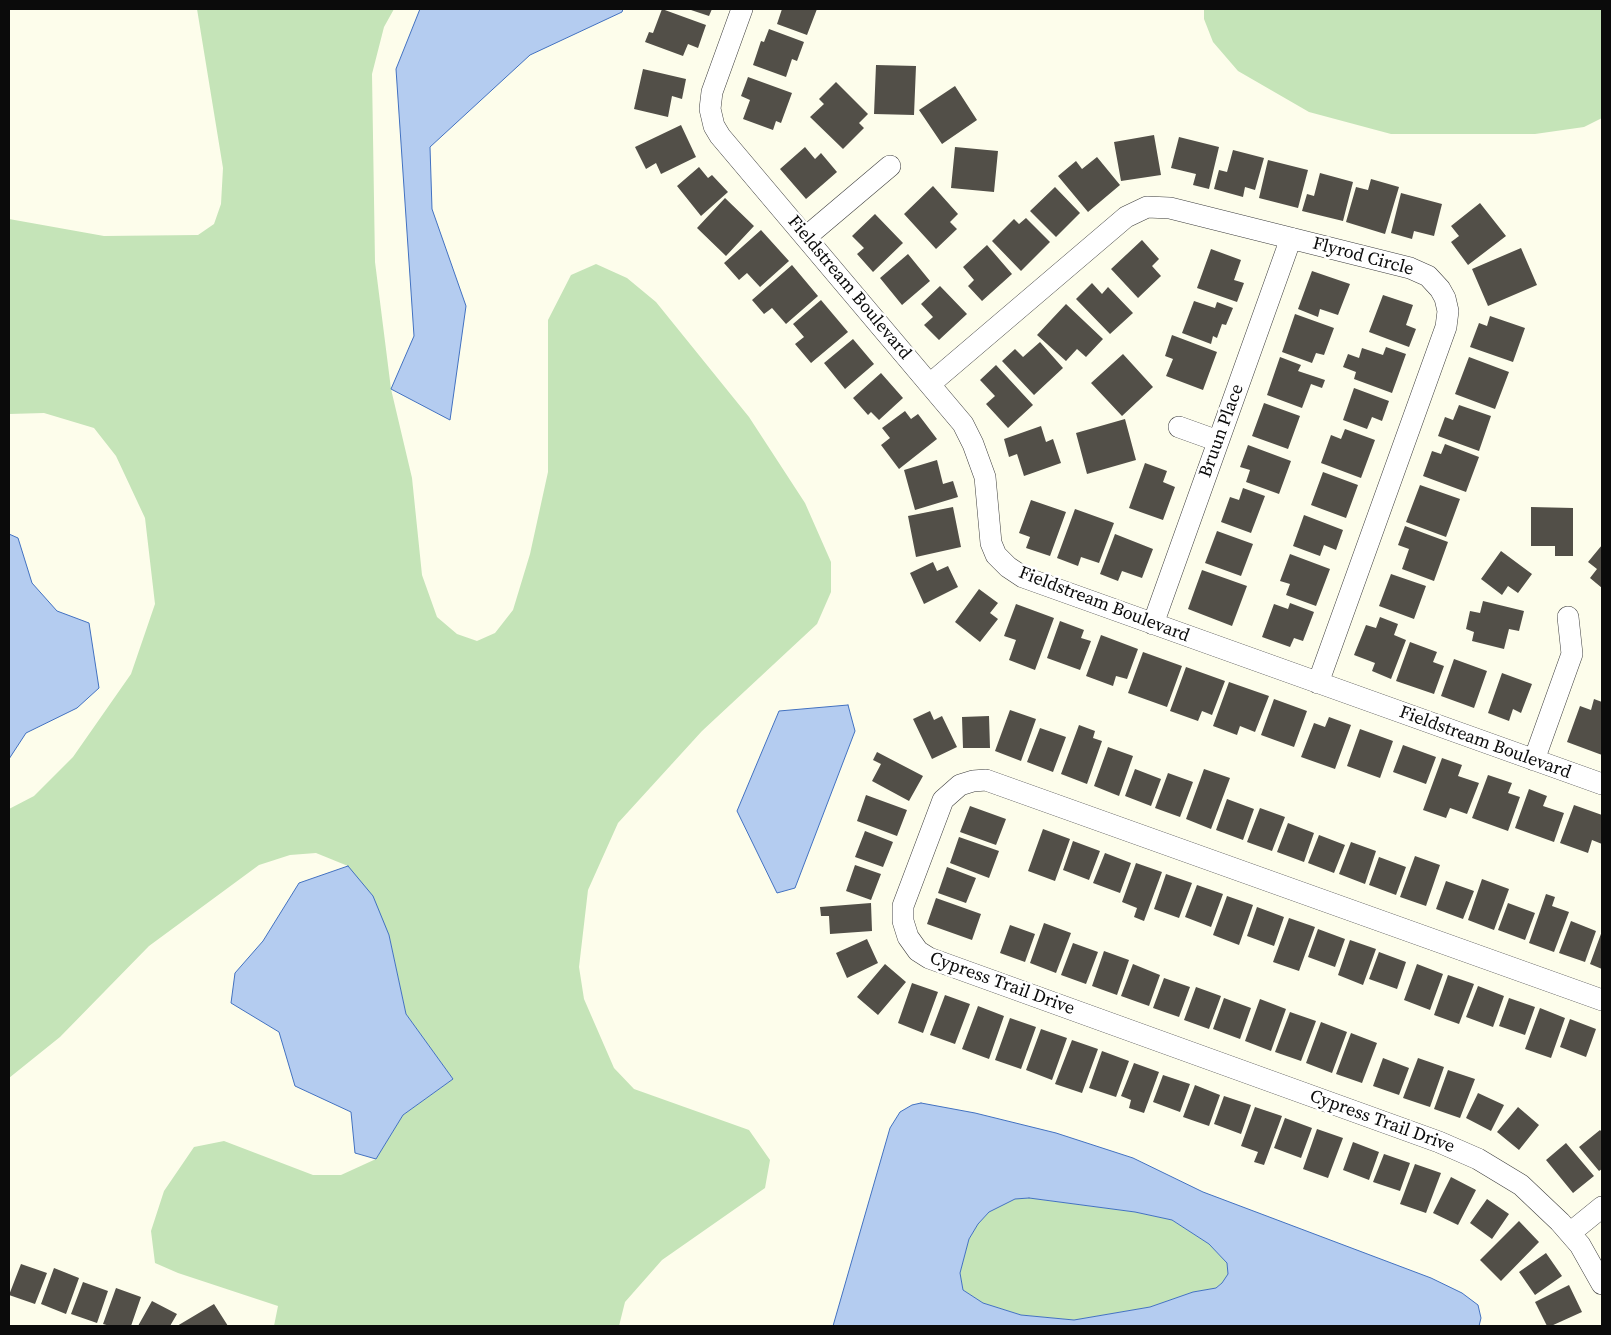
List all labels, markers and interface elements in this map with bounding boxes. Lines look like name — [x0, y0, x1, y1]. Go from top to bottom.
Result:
street label: Fieldstream Boulevard — [783, 212, 915, 364]
street label: Flyrod Circle — [1310, 233, 1416, 281]
street label: Bruun Place — [1195, 381, 1249, 481]
street label: Fieldstream Boulevard — [1016, 562, 1192, 648]
street label: Fieldstream Boulevard — [1396, 702, 1574, 784]
street label: Cypress Trail Drive — [927, 948, 1077, 1020]
street label: Cypress Trail Drive — [1307, 1086, 1457, 1158]

